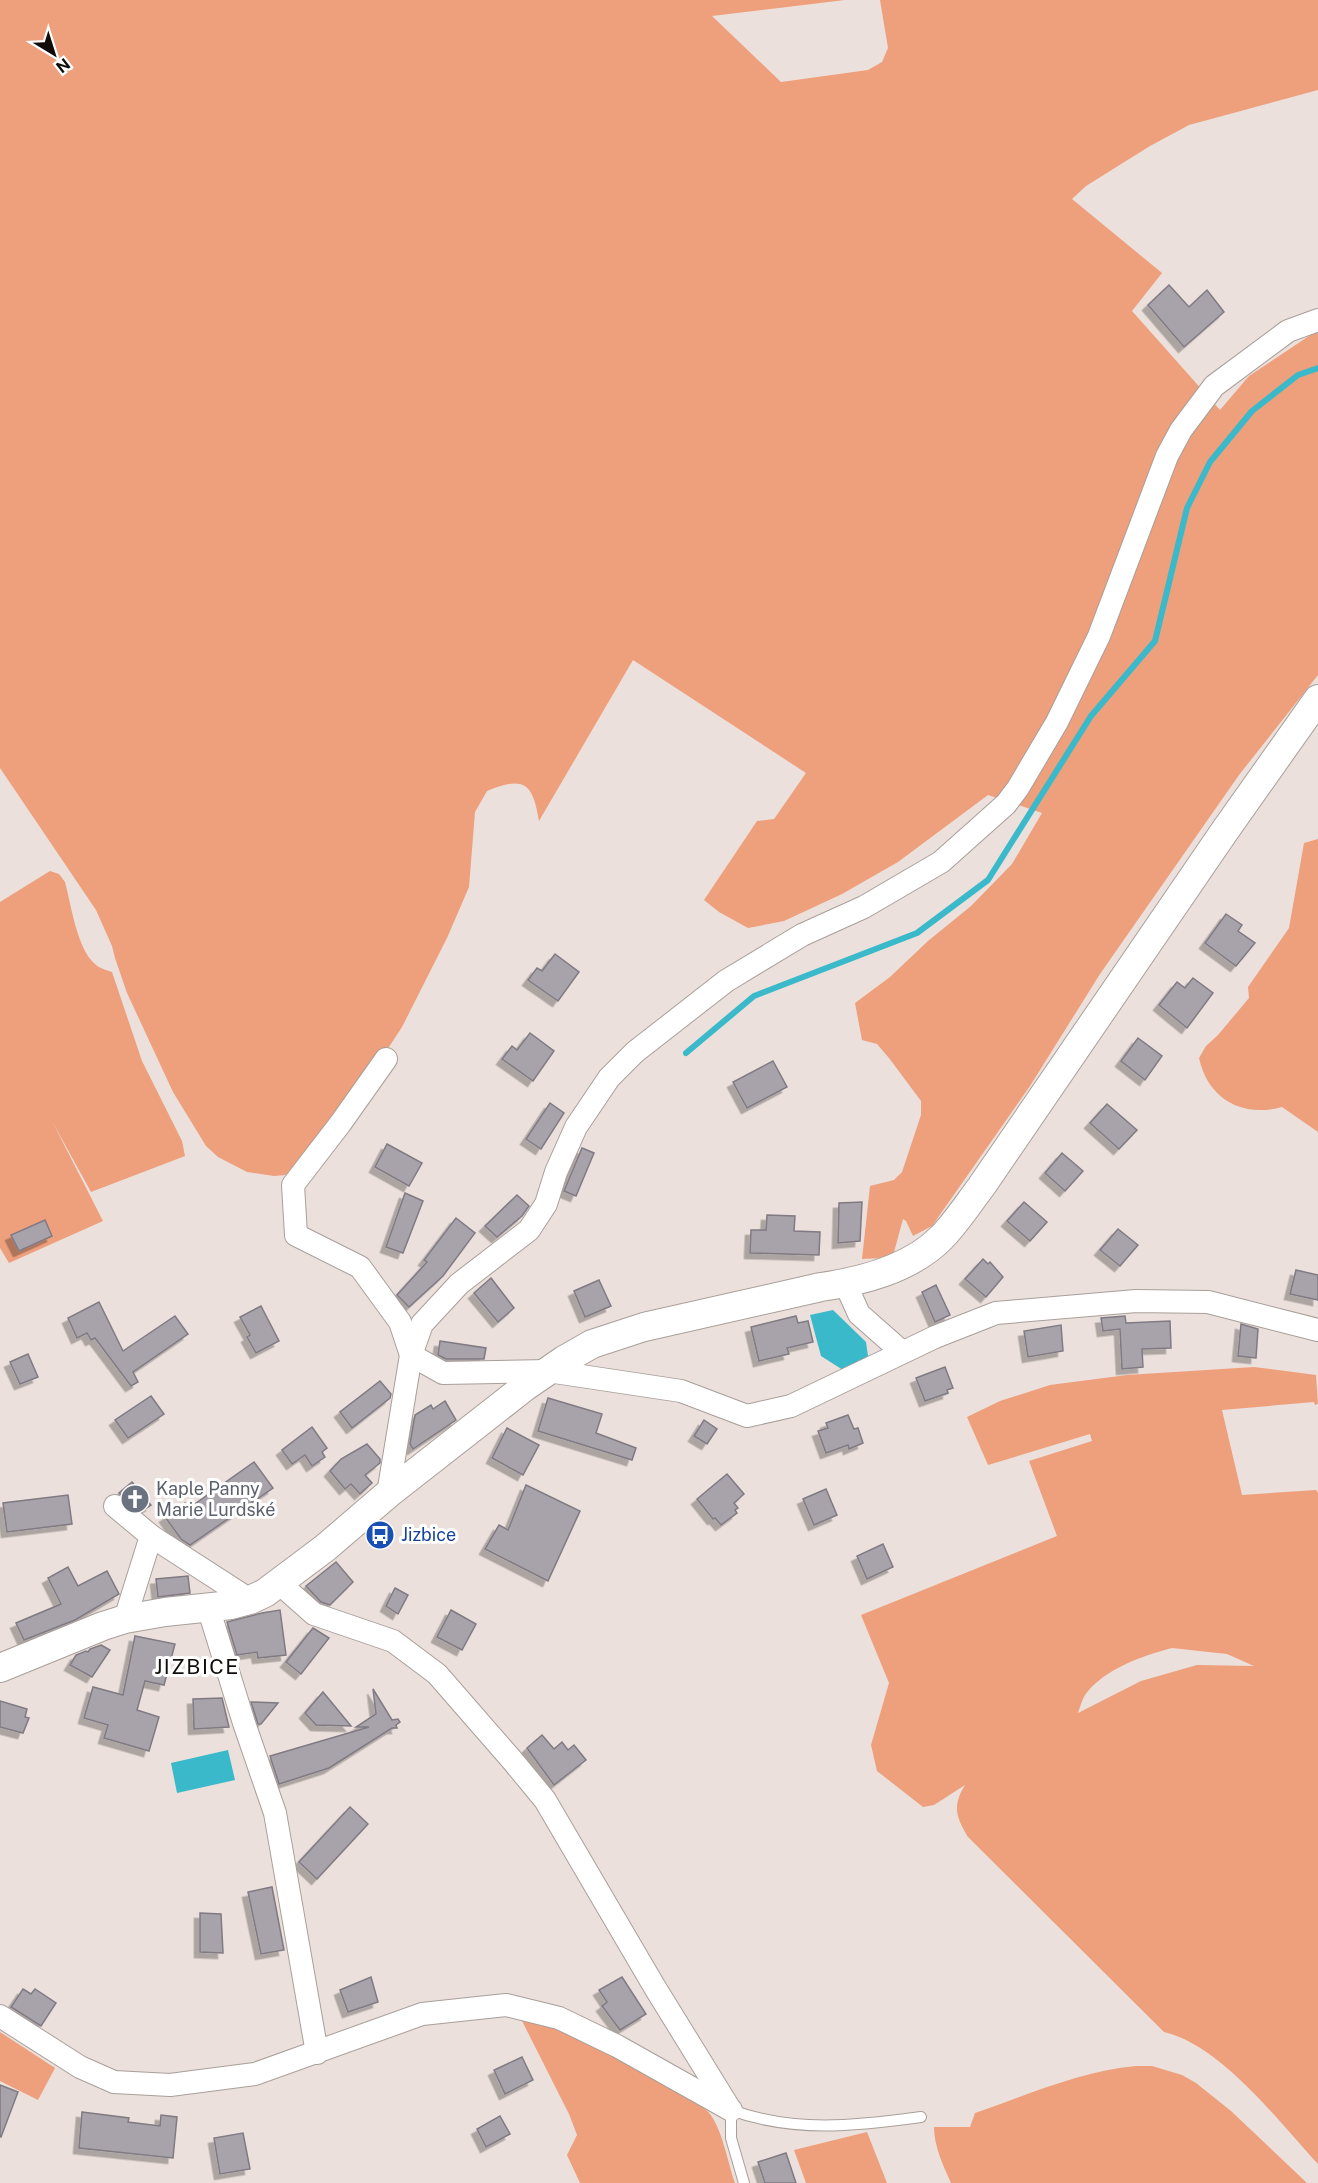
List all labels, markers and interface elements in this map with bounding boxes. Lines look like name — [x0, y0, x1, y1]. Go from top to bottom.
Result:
north arrow — [24, 24, 84, 84]
text: N — [52, 54, 74, 77]
place label: Kaple Panny Marie Lurdské — [156, 1478, 275, 1520]
church icon: Kaple Panny Marie Lurdské — [119, 1483, 151, 1515]
bus stop icon: Jizbice — [364, 1519, 396, 1551]
place label: Jizbice — [401, 1524, 456, 1545]
district label: JIZBICE — [154, 1654, 240, 1679]

